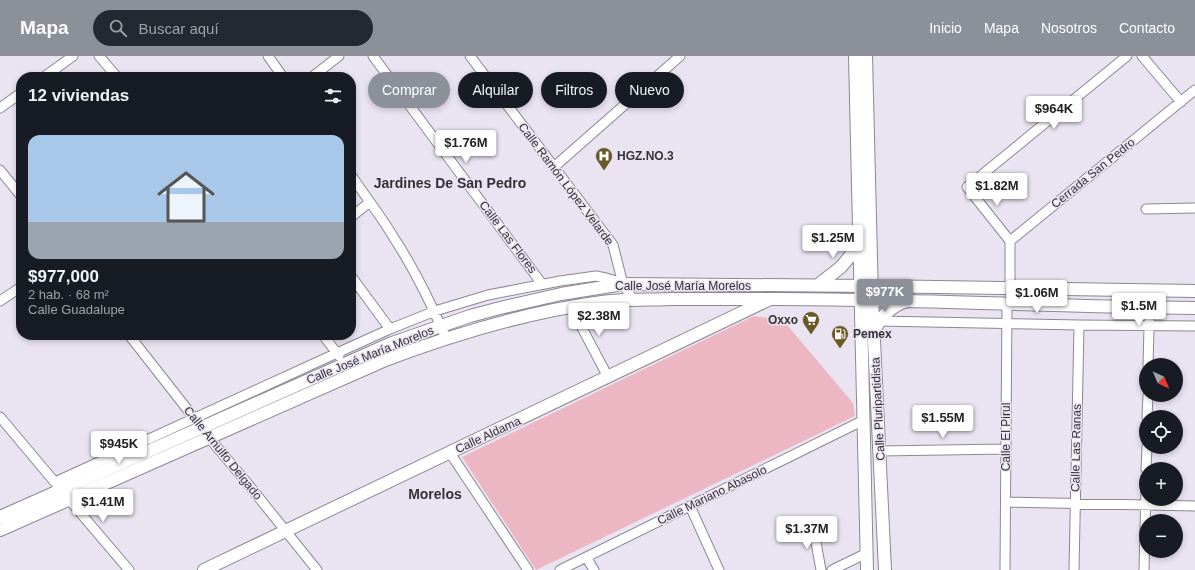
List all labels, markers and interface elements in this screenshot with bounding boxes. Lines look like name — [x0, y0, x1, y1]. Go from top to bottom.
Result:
search box — [93, 10, 373, 46]
text: Mapa — [20, 17, 69, 38]
icon: search — [107, 17, 129, 39]
text: Buscar aquí — [139, 20, 219, 37]
text: Inicio — [929, 20, 962, 36]
text: Mapa — [984, 20, 1019, 36]
text: Nosotros — [1041, 20, 1097, 36]
text: Contacto — [1119, 20, 1175, 36]
chip: Comprar — [368, 72, 450, 108]
chip: Alquilar — [458, 72, 533, 108]
chip: Filtros — [541, 72, 607, 108]
chip: Nuevo — [615, 72, 684, 108]
icon: filters — [322, 85, 344, 107]
text: 12 viviendas — [28, 86, 129, 105]
pin: $964K — [1026, 96, 1082, 130]
text: $964K — [1035, 101, 1073, 116]
street label: Calle Ramón López Velarde — [515, 120, 617, 248]
pin: $1.76M — [433, 130, 499, 164]
text: $1.76M — [444, 135, 488, 150]
street label: Cerrada San Pedro — [1048, 135, 1138, 211]
hospital icon: HGZ.NO.3 — [594, 146, 614, 171]
place label: HGZ.NO.3 — [617, 149, 674, 163]
icon: home — [150, 161, 222, 233]
pin: $1.82M — [964, 173, 1030, 207]
district label: Jardines De San Pedro — [374, 175, 526, 191]
text: $1.82M — [975, 178, 1019, 193]
street label: Calle Las Flores — [476, 198, 540, 276]
pin: $1.25M — [800, 225, 866, 259]
text: $1.25M — [811, 230, 855, 245]
text: $977,000 — [28, 267, 99, 286]
street label: Calle José María Morelos — [615, 279, 751, 293]
pin: $977K — [857, 279, 913, 313]
pin: $1.06M — [1004, 280, 1070, 314]
text: $977K — [866, 284, 904, 299]
text: $1.06M — [1015, 285, 1059, 300]
text: 2 hab. · 68 m² — [28, 287, 109, 302]
pin: $1.5M — [1111, 293, 1167, 327]
text: $1.5M — [1121, 298, 1157, 313]
text: Calle Guadalupe — [28, 302, 125, 317]
pin: $2.38M — [566, 303, 632, 337]
text: $2.38M — [577, 308, 621, 323]
supermarket icon: Oxxo — [801, 310, 821, 335]
place label: Oxxo — [768, 313, 798, 327]
street label: Calle José María Morelos — [304, 323, 436, 387]
fuel station icon: Pemex — [830, 324, 850, 349]
place label: Pemex — [853, 327, 892, 341]
street label: Calle Pluripartidista — [868, 357, 888, 461]
north arrow — [1139, 358, 1183, 402]
map controls — [1139, 358, 1183, 558]
street label: Calle Arnulfo Delgado — [181, 403, 265, 503]
street label: Calle El Pirul — [999, 403, 1013, 471]
street label: Calle Las Ranas — [1068, 404, 1084, 492]
pin: $1.55M — [910, 405, 976, 439]
text: $1.55M — [921, 410, 965, 425]
button: locate — [1139, 410, 1183, 454]
street label: Calle Aldama — [453, 414, 523, 456]
pin: $945K — [91, 431, 147, 465]
text: $945K — [100, 436, 138, 451]
street label: Calle Mariano Abasolo — [655, 462, 769, 528]
button: + — [1139, 462, 1183, 506]
district label: Morelos — [408, 486, 462, 502]
pin: $1.41M — [70, 489, 136, 523]
text: $1.41M — [81, 494, 125, 509]
button: − — [1139, 514, 1183, 558]
pin: $1.37M — [774, 516, 840, 550]
text: $1.37M — [785, 521, 829, 536]

